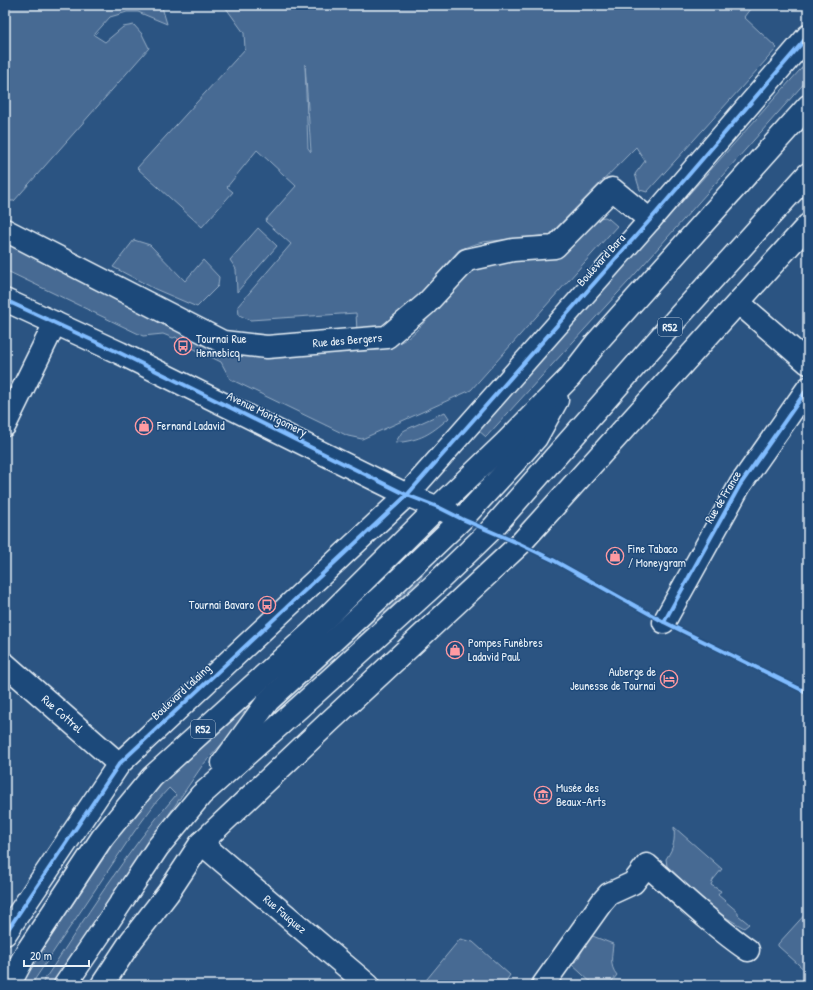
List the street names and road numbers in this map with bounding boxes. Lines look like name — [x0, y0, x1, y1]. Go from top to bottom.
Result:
street label: Boulevard Bara — [572, 229, 629, 290]
road number: R52 — [658, 318, 682, 336]
street label: Rue des Bergers — [312, 328, 383, 351]
street label: Avenue Montgomery — [224, 387, 310, 440]
street label: Rue de France — [700, 467, 745, 526]
street label: Boulevard Lalaing — [147, 660, 214, 724]
street label: Rue Cottrel — [38, 691, 88, 737]
road number: R52 — [191, 720, 215, 738]
street label: Rue Fauquez — [260, 891, 310, 937]

